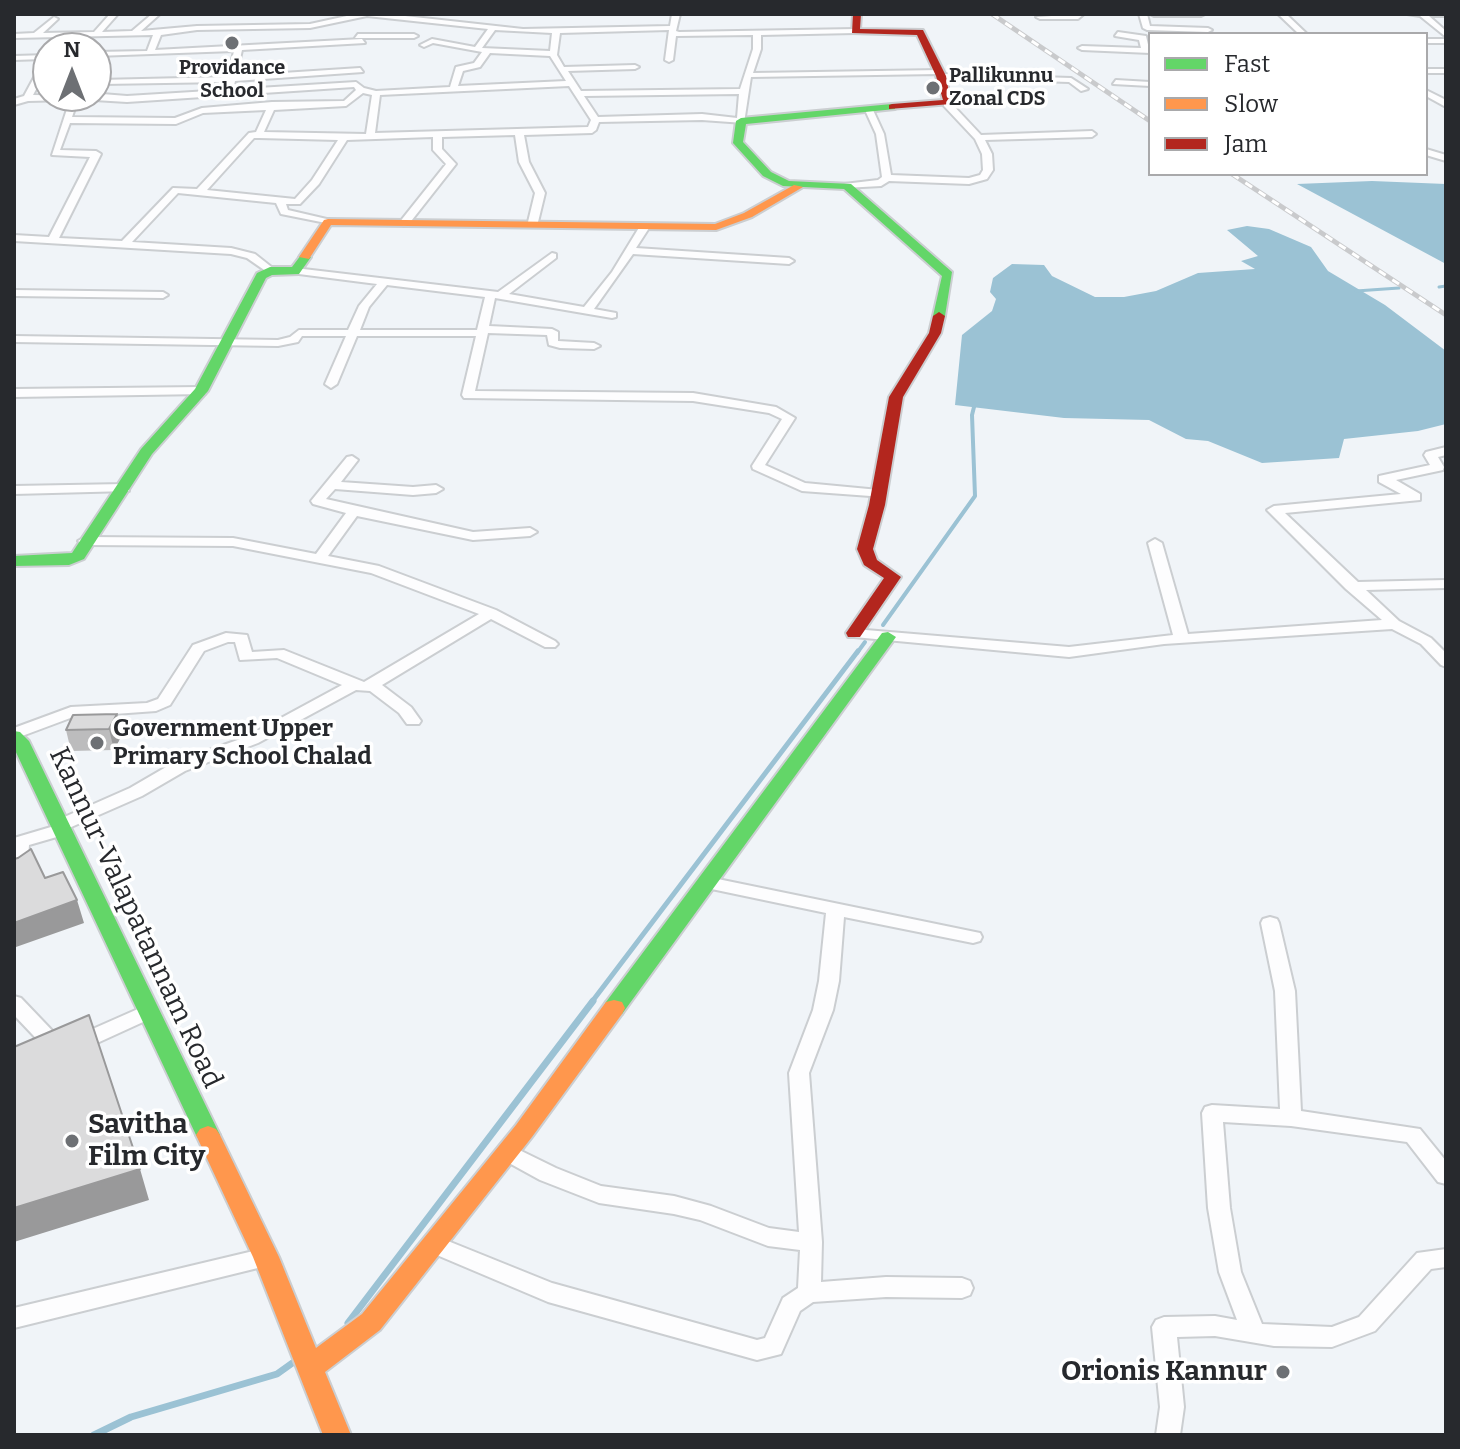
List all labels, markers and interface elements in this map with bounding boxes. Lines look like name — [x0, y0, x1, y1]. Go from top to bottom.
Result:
north arrow — [32, 32, 112, 112]
legend — [1148, 32, 1428, 176]
marker: Providance School — [223, 34, 241, 52]
text: N — [64, 36, 80, 63]
text: Fast — [1224, 50, 1270, 78]
place label: Providance School — [179, 56, 285, 103]
place label: Pallikunnu Zonal CDS — [949, 64, 1053, 111]
marker: Pallikunnu Zonal CDS — [924, 79, 942, 97]
text: Slow — [1224, 90, 1278, 118]
text: Jam — [1224, 130, 1267, 158]
place label: Government Upper Primary School Chalad — [113, 715, 372, 771]
marker: Government Upper Primary School Chalad — [88, 734, 106, 752]
street label: Kannur-Valapatannam Road — [41, 742, 229, 1094]
place label: Savitha Film City — [88, 1108, 205, 1174]
marker: Savitha Film City — [63, 1132, 81, 1150]
place label: Orionis Kannur — [1061, 1355, 1267, 1389]
marker: Orionis Kannur — [1274, 1363, 1292, 1381]

